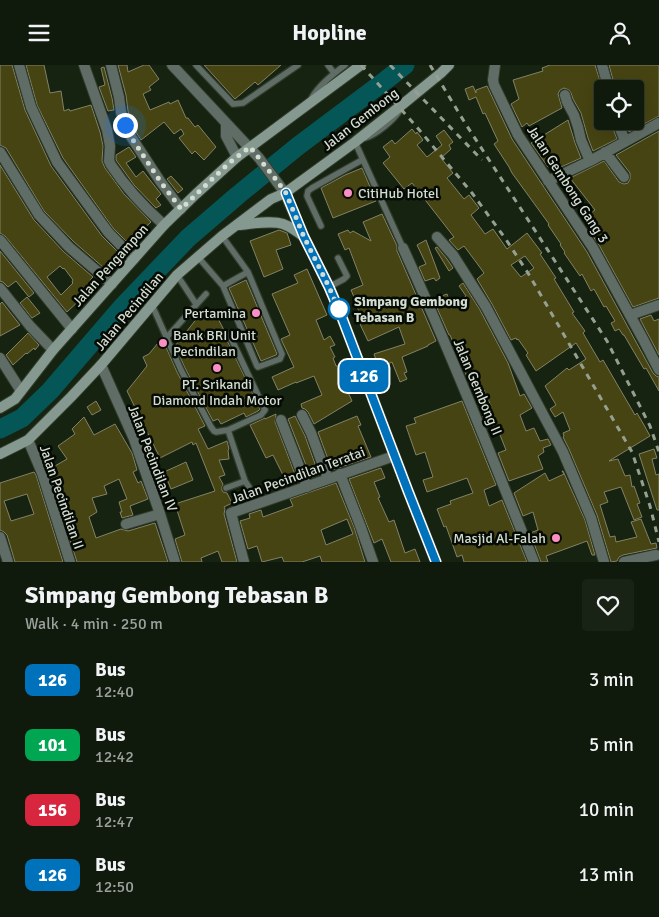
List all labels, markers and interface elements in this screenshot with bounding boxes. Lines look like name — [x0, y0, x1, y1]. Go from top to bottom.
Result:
icon: menu — [25, 19, 53, 47]
text: Hopline — [292, 19, 367, 46]
icon: person — [606, 19, 634, 47]
map controls — [594, 80, 644, 130]
button: locate — [594, 80, 644, 130]
street label: Jalan Gembong — [319, 84, 402, 154]
your location — [113, 113, 138, 138]
street label: Jalan Gembong Gang 3 — [523, 122, 612, 246]
place label: CitiHub Hotel — [358, 185, 439, 202]
marker: CitiHub Hotel — [342, 187, 354, 199]
street label: Jalan Pengampon — [69, 221, 152, 310]
street label: Jalan Pecindilan — [91, 268, 167, 354]
place label: Simpang Gembong Tebasan B — [354, 293, 468, 326]
marker: Simpang Gembong Tebasan B — [328, 298, 350, 320]
place label: Pertamina — [184, 305, 246, 322]
marker: Pertamina — [250, 307, 262, 319]
place label: Bank BRI Unit Pecindilan — [173, 327, 256, 360]
street label: Jalan Gembong II — [450, 336, 506, 438]
marker: Bank BRI Unit Pecindilan — [157, 337, 169, 349]
line badge: 126 — [335, 360, 393, 392]
marker: PT. Srikandi Diamond Indah Motor — [211, 362, 223, 374]
text: 126 — [349, 365, 379, 387]
place label: PT. Srikandi Diamond Indah Motor — [152, 376, 282, 409]
street label: Jalan Pecindilan IV — [124, 402, 181, 514]
street label: Jalan Pecindilan II — [36, 443, 87, 551]
street label: Jalan Pecindilan Teratai — [229, 443, 367, 508]
place label: Masjid Al-Falah — [453, 530, 546, 547]
marker: Masjid Al-Falah — [550, 532, 562, 544]
button: heart — [582, 579, 634, 631]
text: Simpang Gembong Tebasan B — [25, 580, 328, 610]
text: Walk · 4 min · 250 m — [25, 614, 163, 634]
text: Bus — [95, 658, 126, 682]
text: 3 min — [589, 668, 634, 692]
text: 126 — [38, 669, 67, 691]
text: 12:40 — [95, 682, 134, 702]
text: Bus — [95, 723, 126, 747]
text: 5 min — [589, 733, 634, 757]
text: 101 — [38, 734, 67, 756]
text: 12:42 — [95, 747, 134, 767]
text: Bus — [95, 788, 126, 812]
text: 10 min — [579, 798, 634, 822]
text: 156 — [38, 799, 67, 821]
text: 12:47 — [95, 812, 134, 832]
text: Bus — [95, 853, 126, 877]
text: 13 min — [579, 863, 634, 887]
text: 126 — [38, 864, 67, 886]
text: 12:50 — [95, 877, 134, 897]

